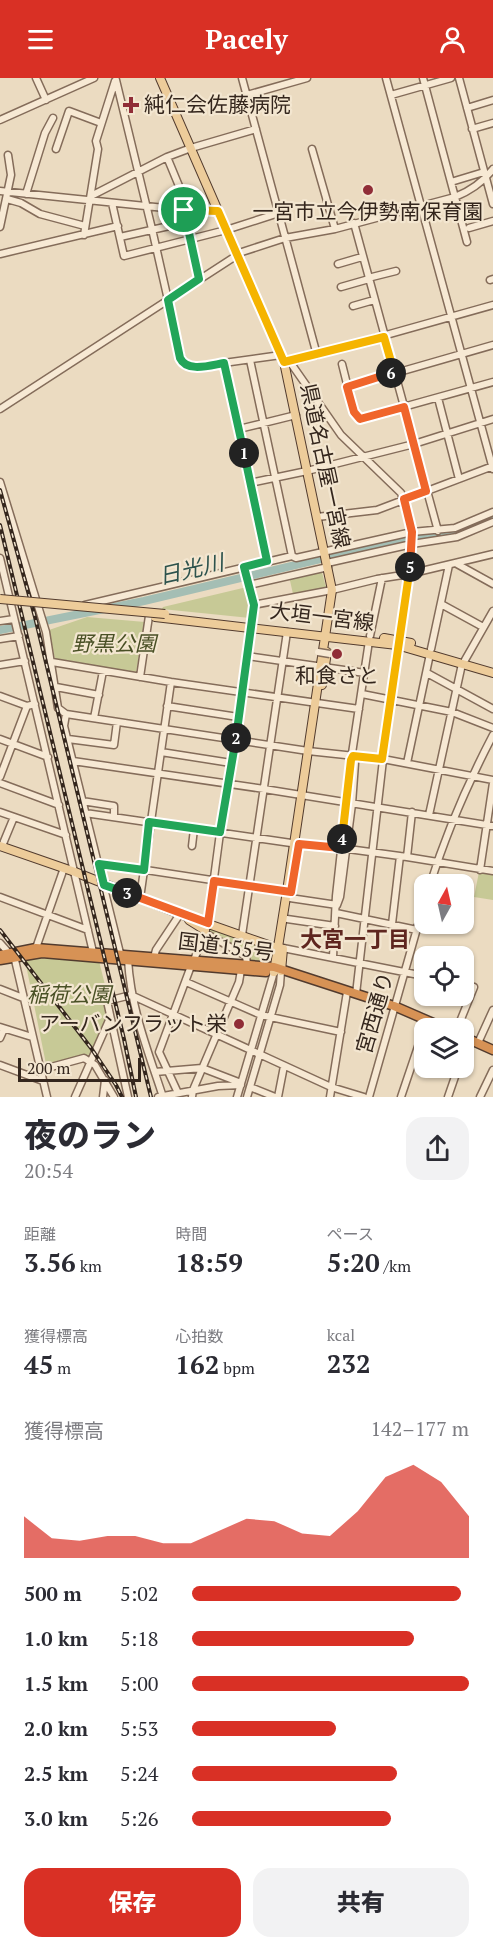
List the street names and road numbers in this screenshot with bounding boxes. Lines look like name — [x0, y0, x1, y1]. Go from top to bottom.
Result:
street label: 県道名古屋一宮線 — [295, 381, 357, 551]
street label: 大垣一宮線 — [268, 596, 376, 636]
street label: 国道155号 — [176, 926, 276, 966]
street label: 宮西通り — [349, 968, 399, 1057]

